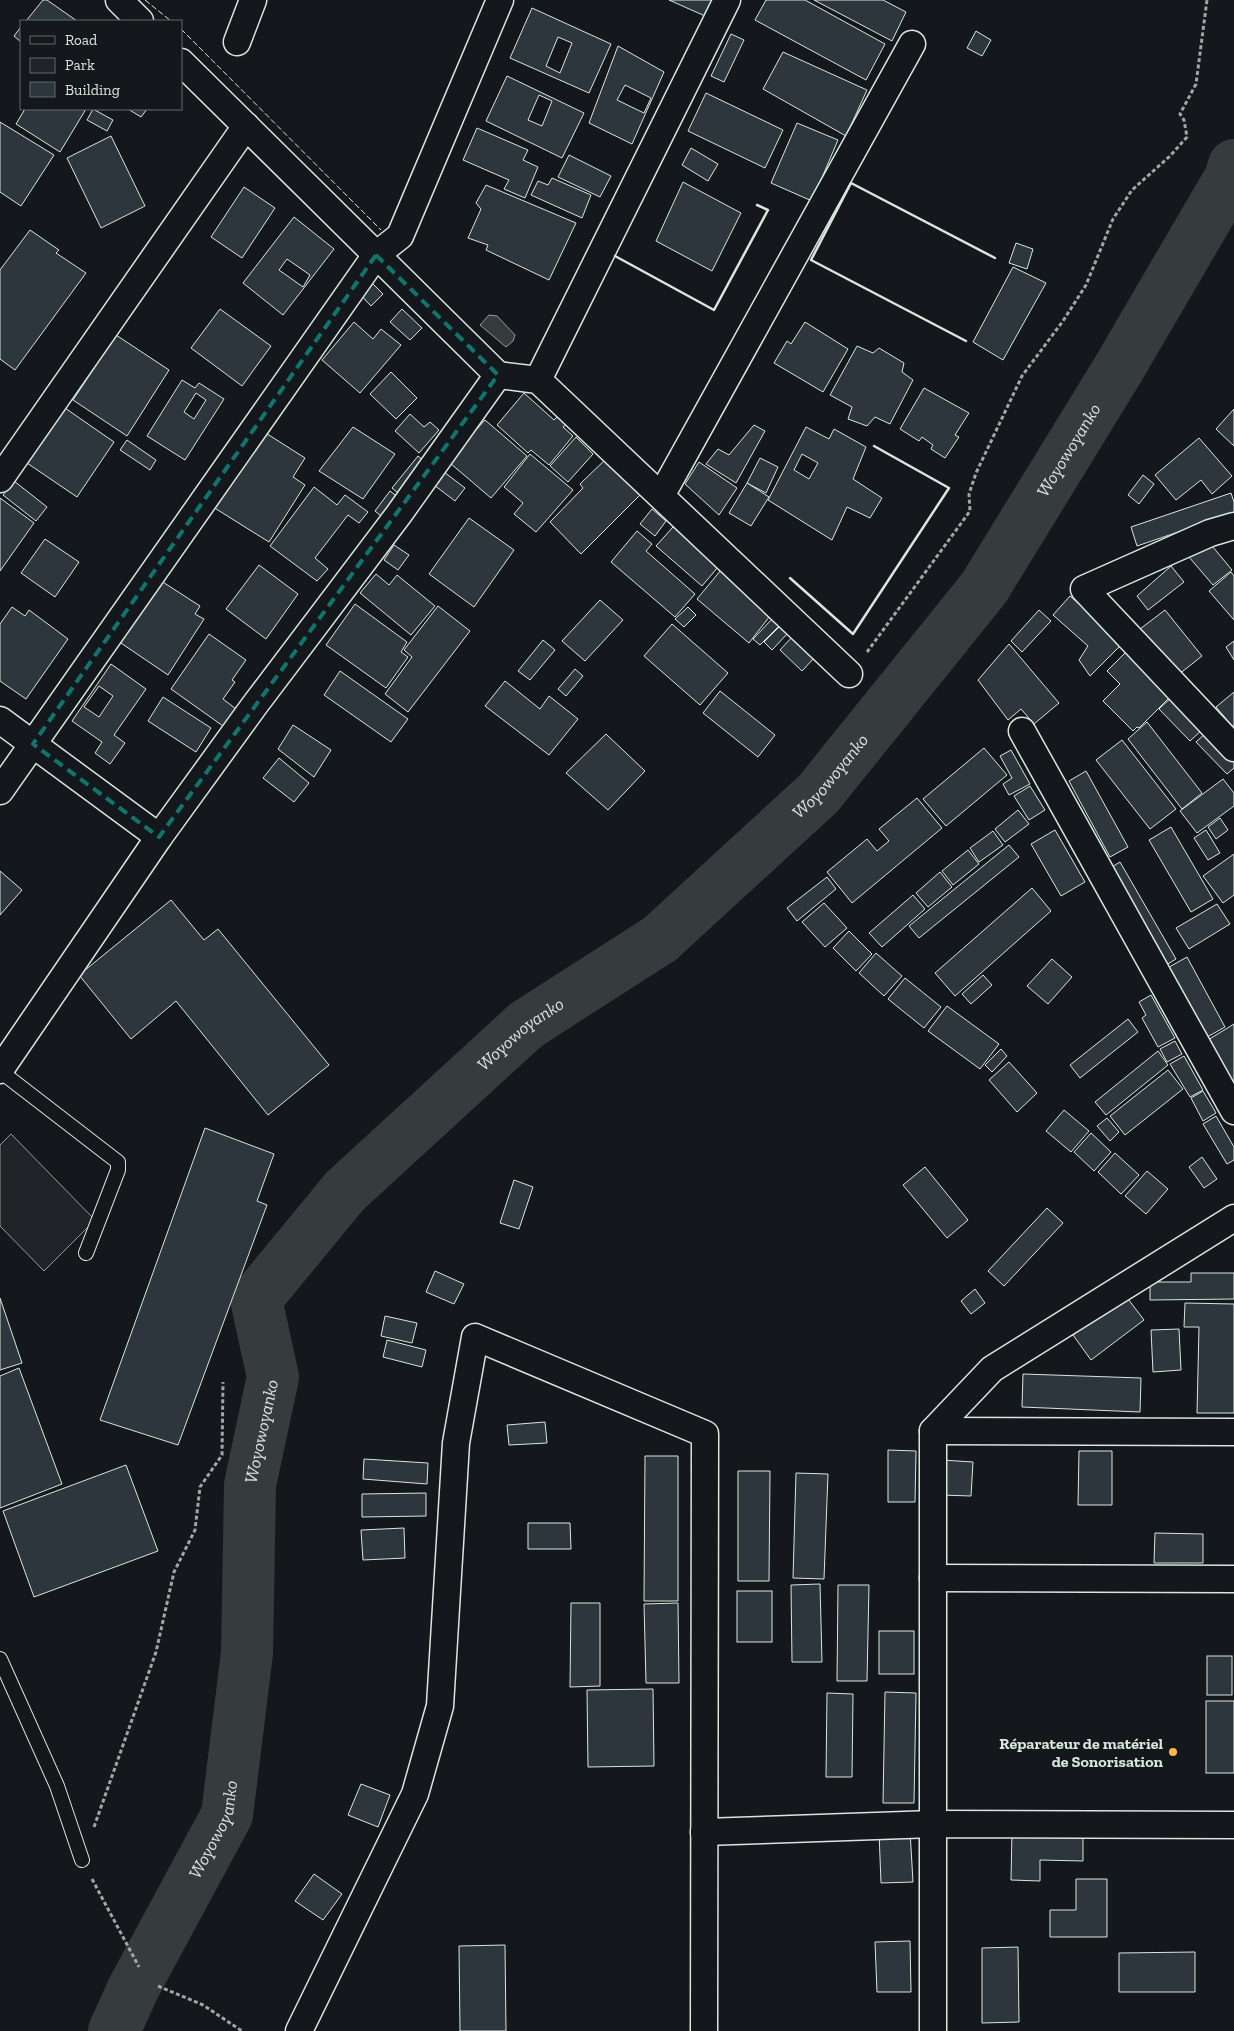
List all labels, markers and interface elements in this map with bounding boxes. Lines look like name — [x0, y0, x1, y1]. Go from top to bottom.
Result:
legend — [20, 20, 182, 110]
text: Road — [65, 31, 98, 49]
text: Park — [65, 56, 95, 74]
text: Building — [65, 81, 120, 99]
water label: Woyowoyanko — [1032, 399, 1106, 501]
water label: Woyowoyanko — [787, 729, 873, 823]
water label: Woyowoyanko — [472, 993, 568, 1075]
water label: Woyowoyanko — [240, 1377, 283, 1485]
place label: Réparateur de matériel de Sonorisation — [999, 1734, 1164, 1771]
marker: Réparateur de matériel de Sonorisation — [1167, 1746, 1179, 1758]
water label: Woyowoyanko — [184, 1779, 242, 1882]

